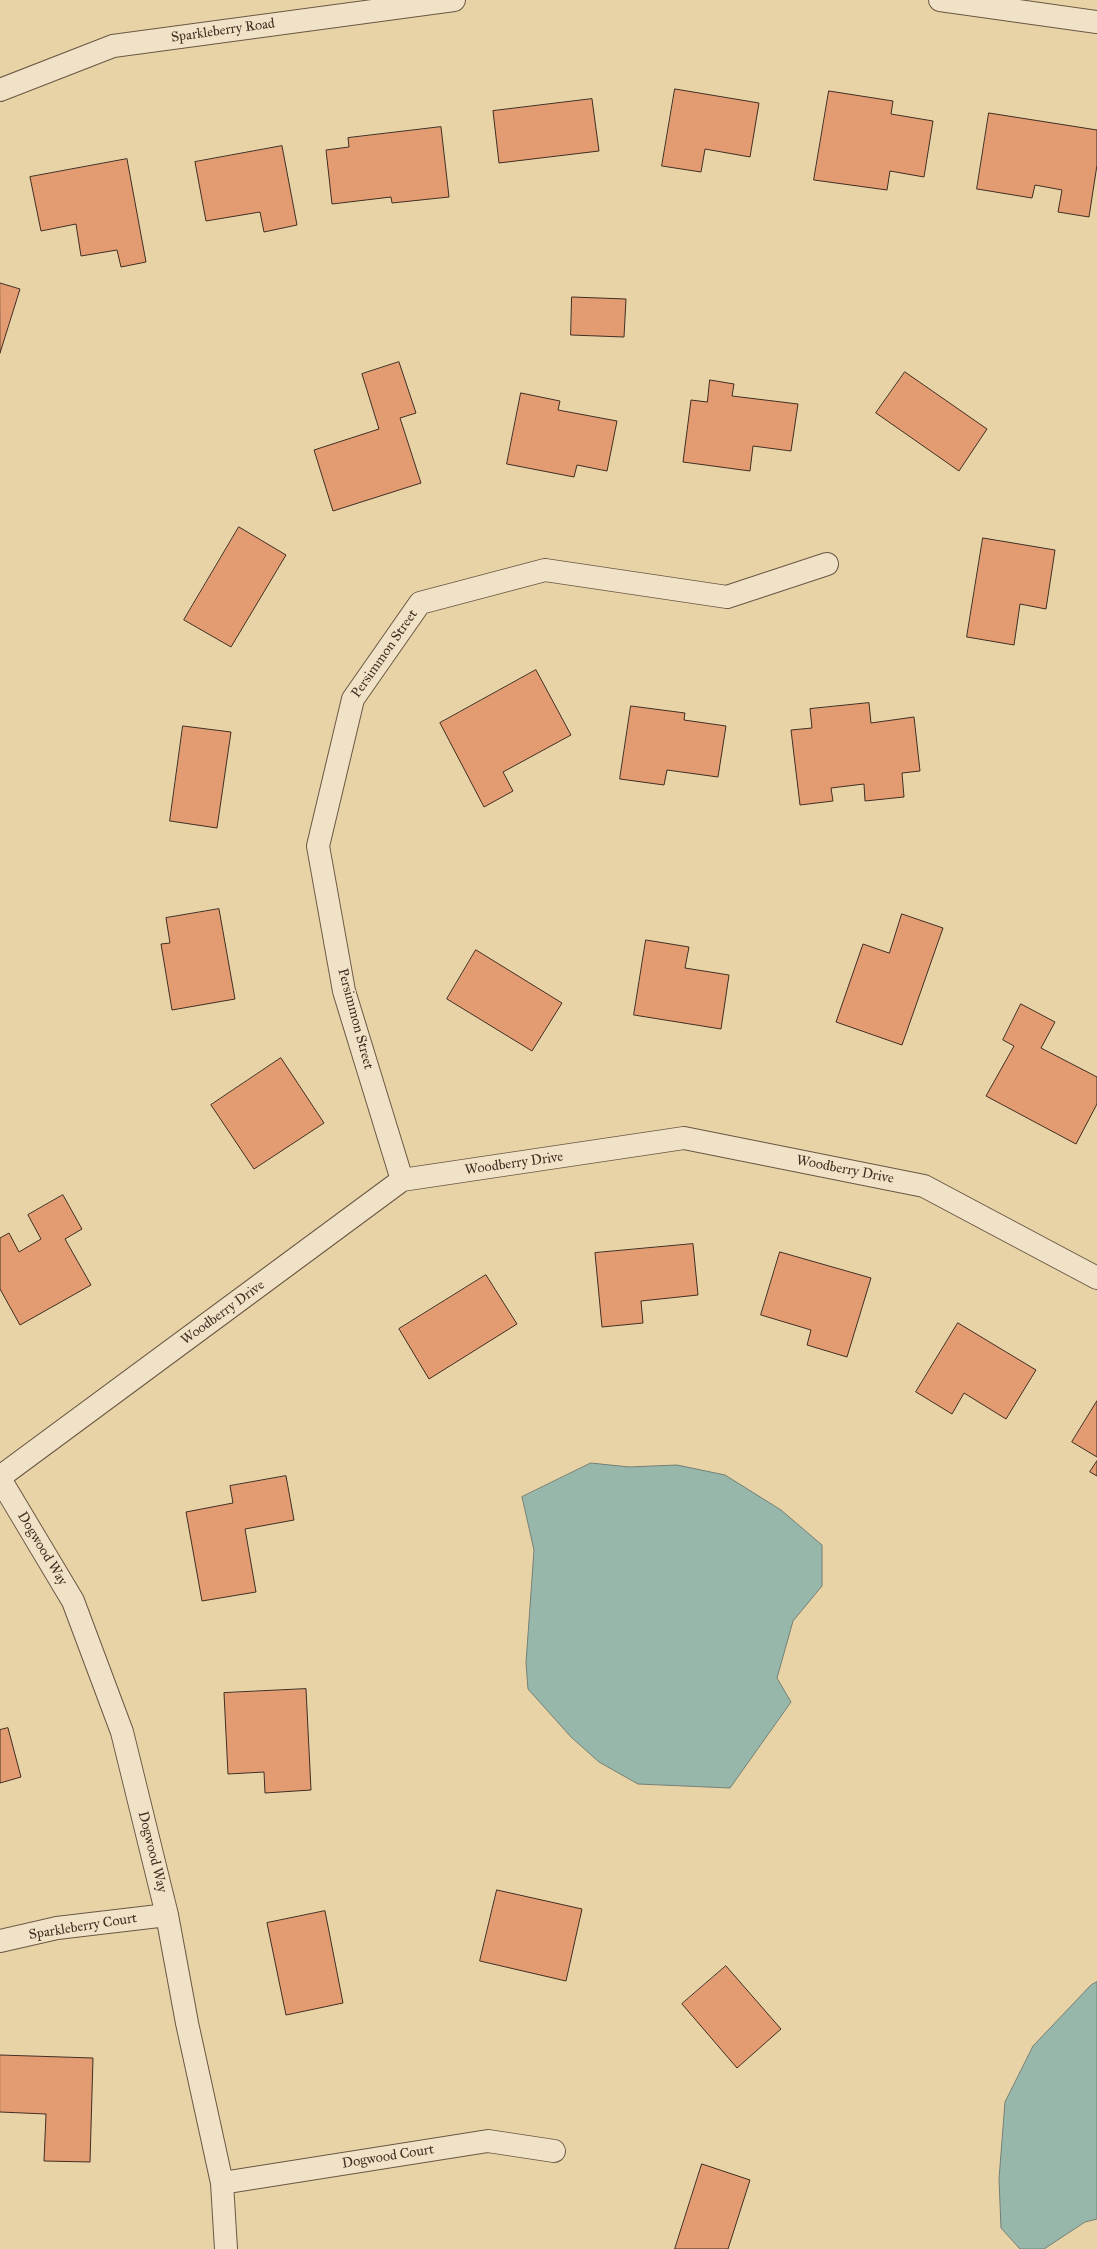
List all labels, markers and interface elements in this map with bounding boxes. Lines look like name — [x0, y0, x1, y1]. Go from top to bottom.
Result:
street label: Sparkleberry Road — [170, 15, 276, 47]
street label: Persimmon Street — [348, 607, 422, 701]
street label: Persimmon Street — [333, 967, 377, 1071]
street label: Woodberry Drive — [464, 1149, 564, 1179]
street label: Woodberry Drive — [795, 1152, 895, 1188]
street label: Woodberry Drive — [178, 1277, 268, 1349]
street label: Dogwood Way — [13, 1509, 71, 1589]
street label: Dogwood Way — [134, 1810, 170, 1894]
street label: Sparkleberry Court — [28, 1910, 138, 1944]
street label: Dogwood Court — [341, 2141, 435, 2173]

